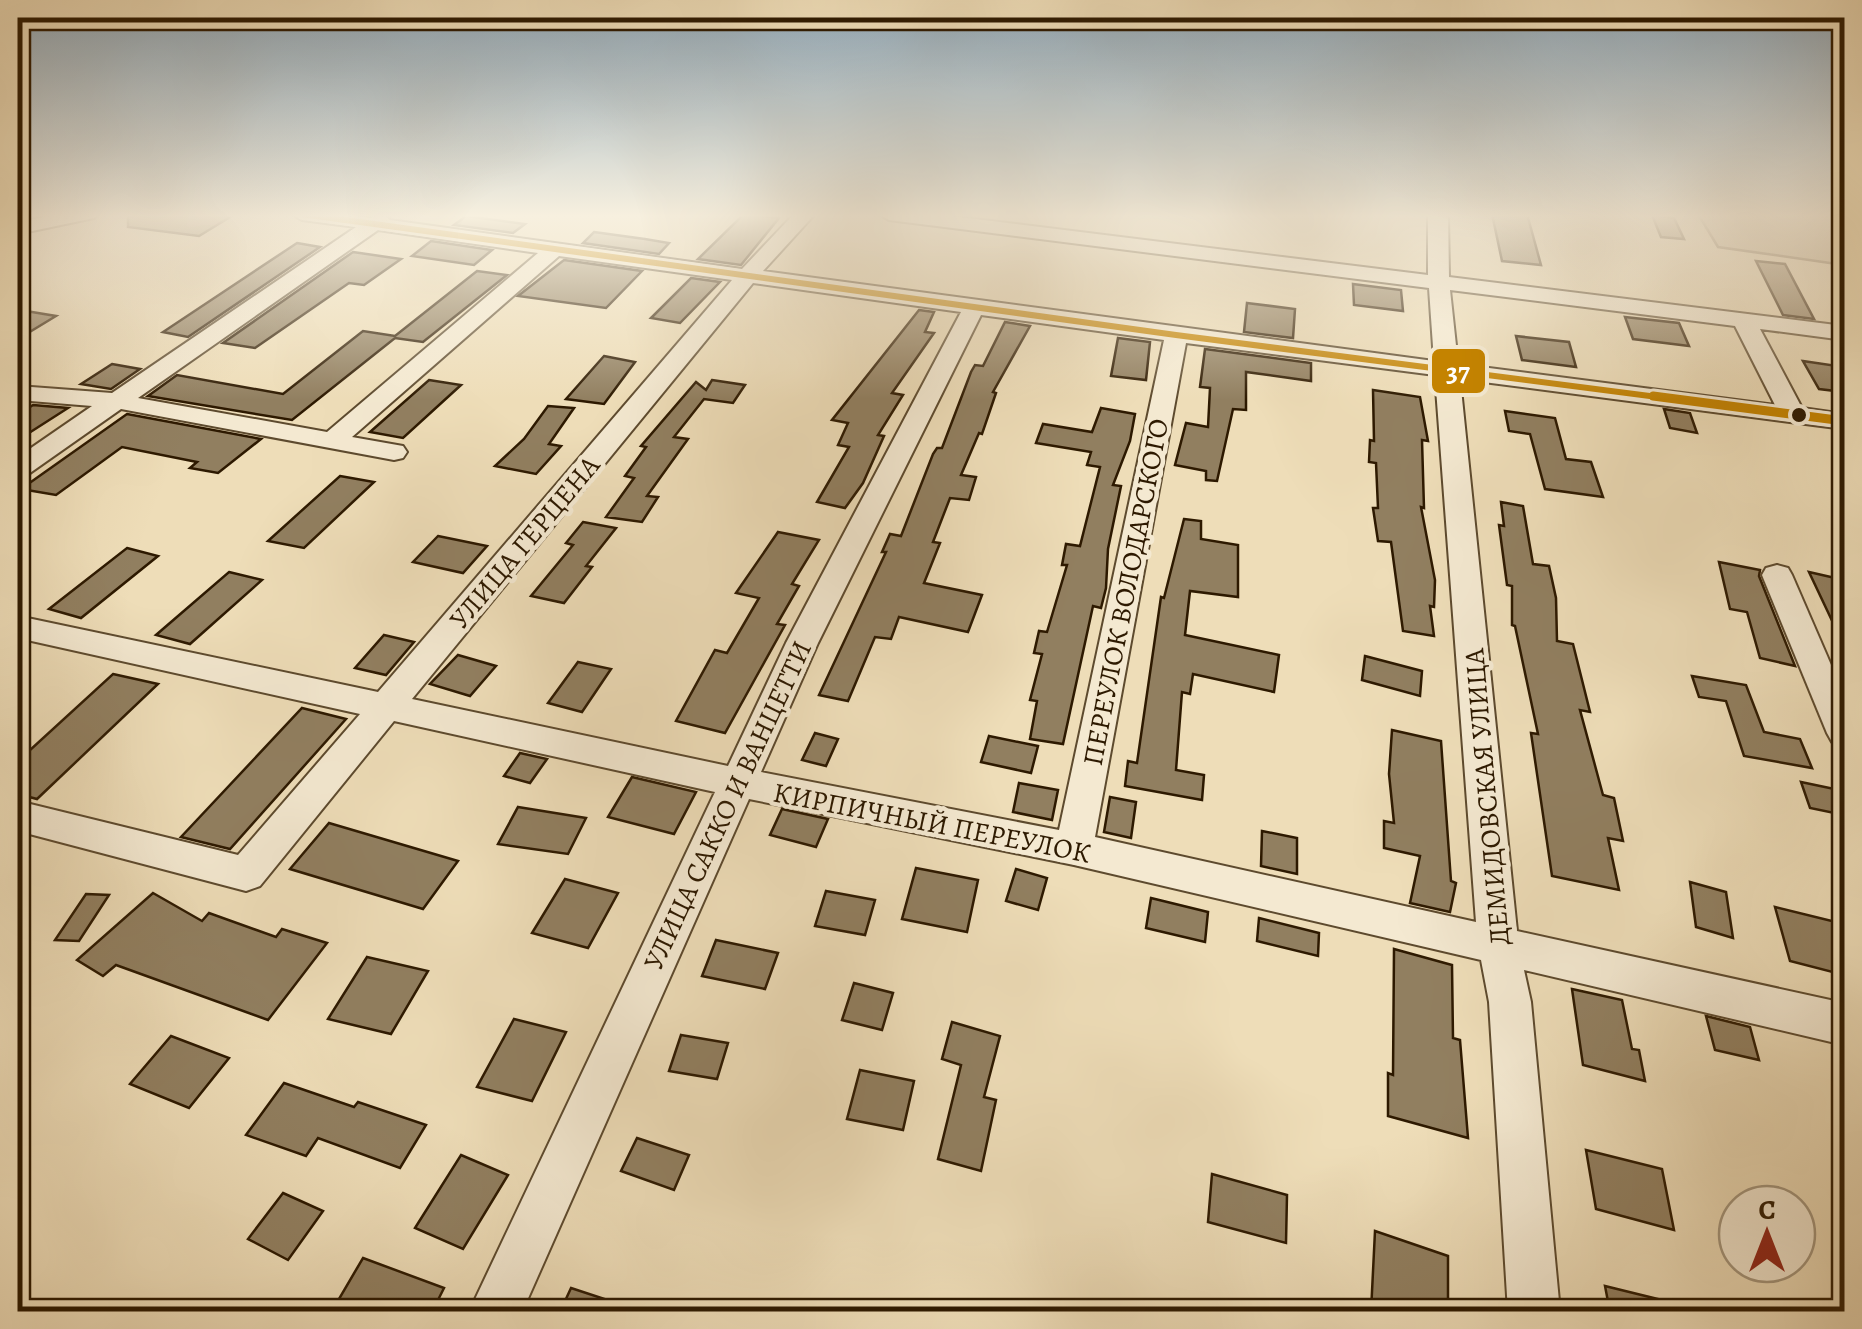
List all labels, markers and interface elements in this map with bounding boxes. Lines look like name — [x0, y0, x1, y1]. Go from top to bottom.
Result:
line badge: 37 — [1430, 347, 1487, 395]
text: 37 — [1446, 353, 1470, 391]
unlabelled marker — [1789, 405, 1809, 425]
street label: ПЕРЕУЛОК ВОЛОДАРСКОГО — [1074, 415, 1178, 769]
street label: УЛИЦА ГЕРЦЕНА — [441, 447, 609, 637]
street label: УЛИЦА САККО И ВАНЦЕТТИ — [635, 635, 821, 976]
street label: ДЕМИДОВСКАЯ УЛИЦА — [1455, 646, 1519, 947]
street label: КИРПИЧНЫЙ ПЕРЕУЛОК — [770, 774, 1094, 872]
north arrow — [1717, 1184, 1817, 1284]
text: С — [1758, 1191, 1776, 1229]

